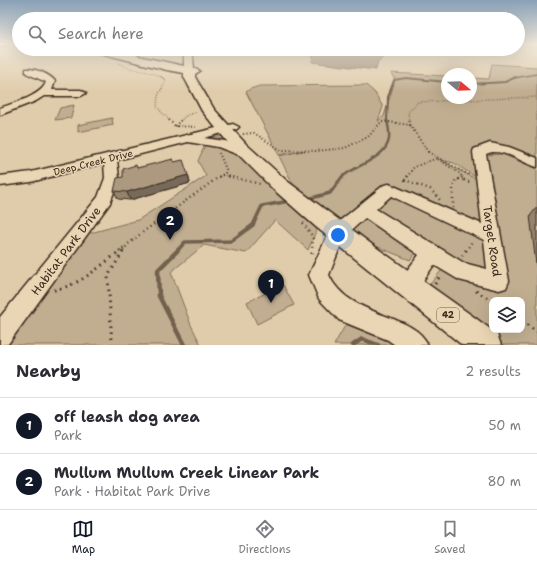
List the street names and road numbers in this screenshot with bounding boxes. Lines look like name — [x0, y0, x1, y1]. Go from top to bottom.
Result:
street label: Deep Creek Drive — [52, 146, 135, 179]
street label: Habitat Park Drive — [27, 203, 105, 299]
street label: Target Road — [479, 204, 505, 278]
road number: 42 — [437, 308, 459, 322]

